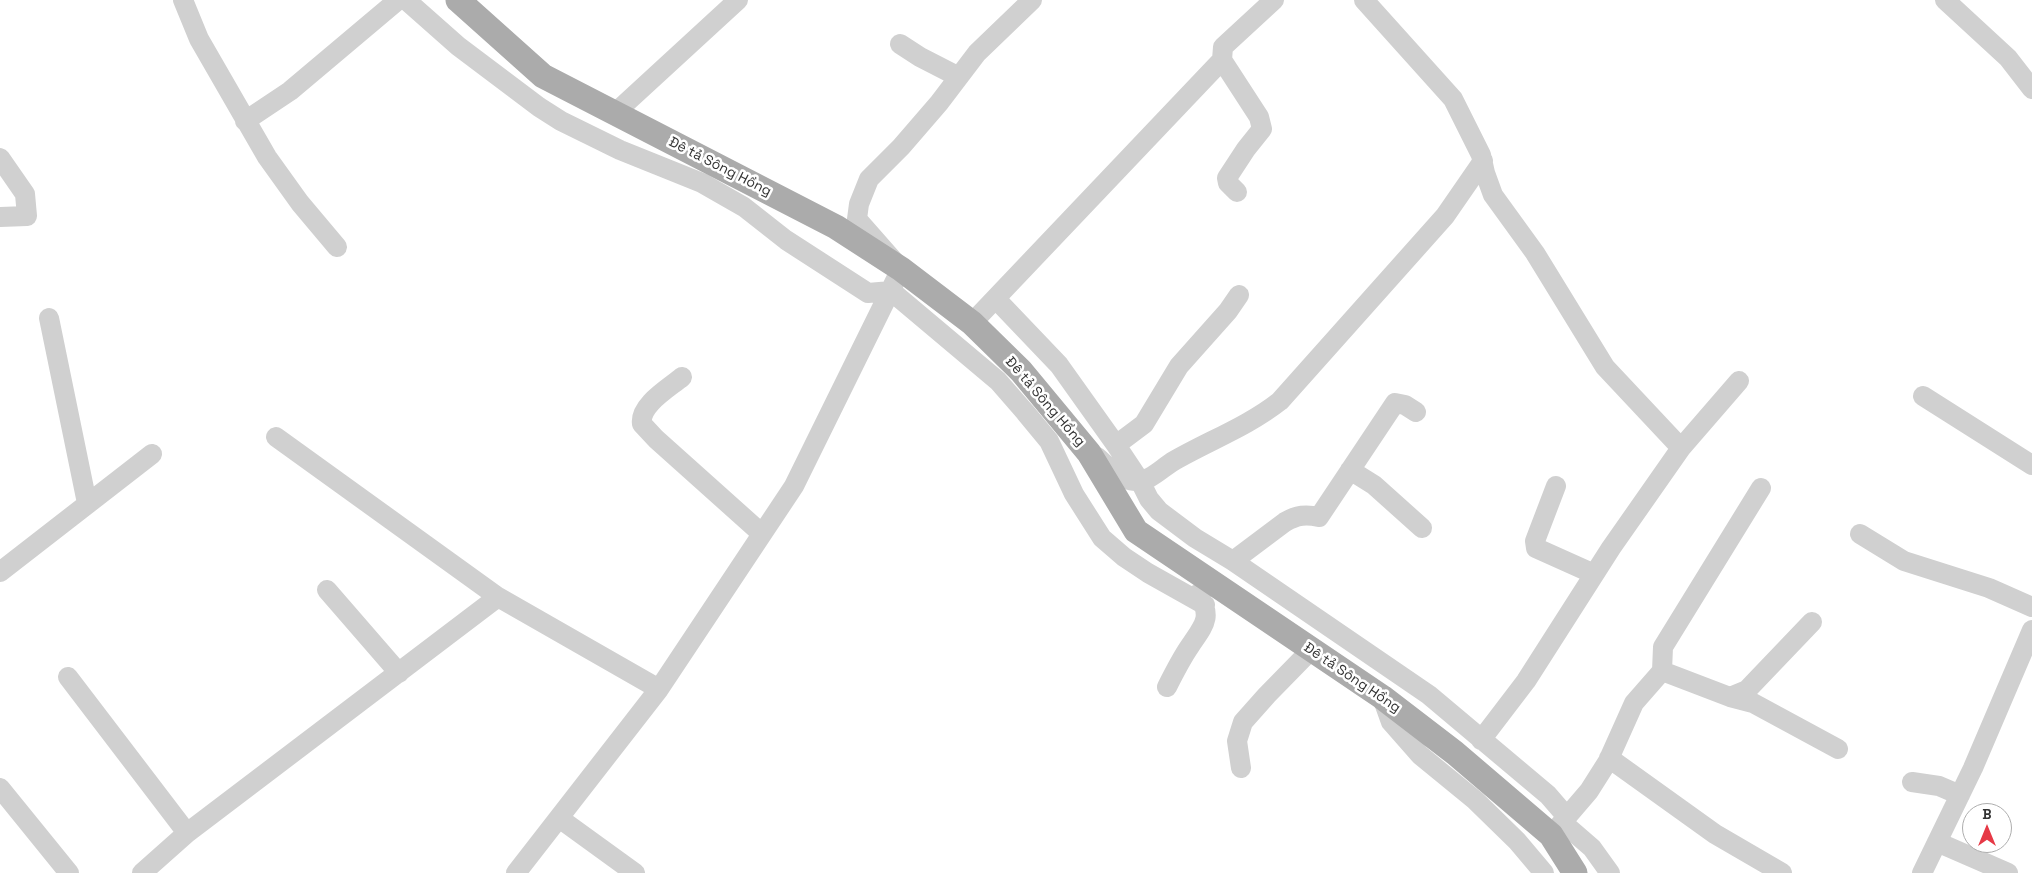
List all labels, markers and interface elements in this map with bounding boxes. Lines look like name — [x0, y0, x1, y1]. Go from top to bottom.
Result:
street label: Đê tả Sông Hồng — [666, 134, 774, 200]
street label: Đê tả Sông Hồng — [1002, 354, 1088, 450]
street label: Đê tả Sông Hồng — [1300, 639, 1404, 717]
north arrow — [1962, 803, 2012, 853]
text: B — [1982, 805, 1992, 823]

